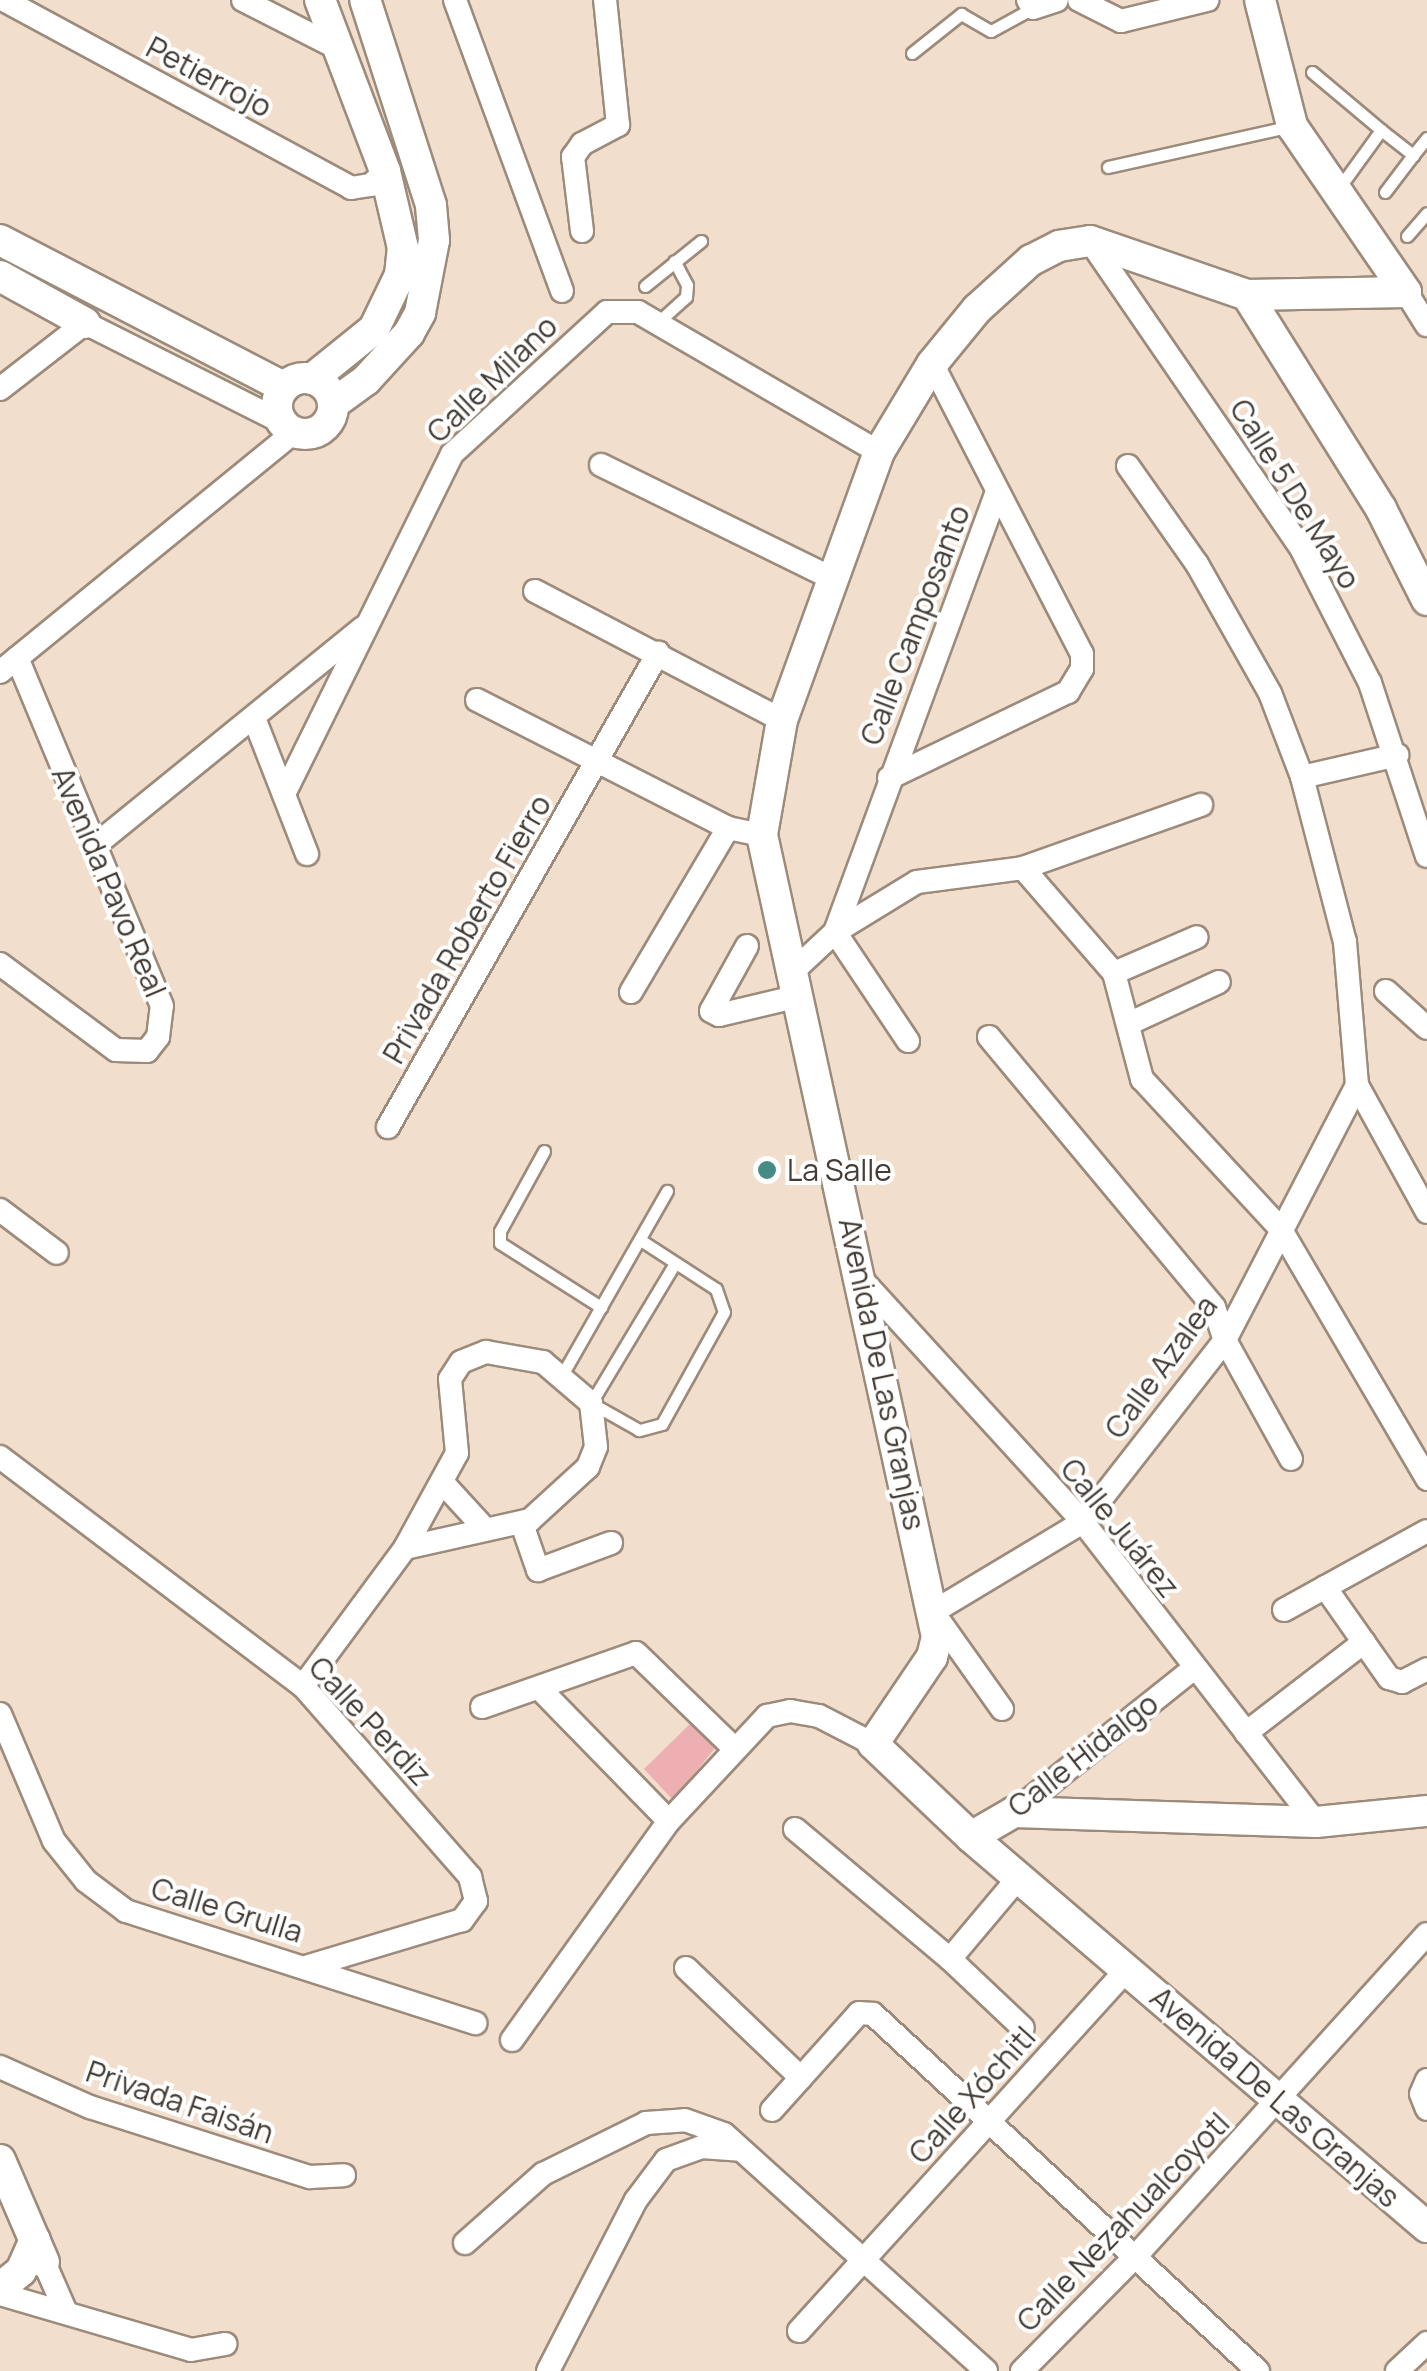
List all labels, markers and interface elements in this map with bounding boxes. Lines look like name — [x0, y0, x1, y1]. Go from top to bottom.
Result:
street label: Petierrojo — [140, 29, 278, 125]
street label: Calle Milano — [419, 308, 565, 450]
street label: Calle 5 De Mayo — [1222, 393, 1368, 595]
street label: Calle Camposanto — [853, 500, 977, 750]
street label: Avenida Pavo Real — [44, 762, 174, 1002]
street label: Privada Roberto Fierro — [375, 788, 559, 1070]
place label: La Salle — [787, 1152, 892, 1188]
marker: La Salle — [756, 1159, 778, 1181]
street label: Avenida De Las Granjas — [831, 1215, 933, 1533]
street label: Calle Azalea — [1097, 1289, 1225, 1445]
street label: Calle Juárez — [1053, 1451, 1187, 1605]
street label: Calle Perdiz — [301, 1649, 439, 1793]
street label: Calle Hidalgo — [1001, 1685, 1165, 1825]
street label: Calle Grulla — [147, 1870, 307, 1950]
street label: Avenida De Las Granjas — [1143, 1979, 1407, 2215]
street label: Calle Xóchitl — [901, 2019, 1043, 2171]
street label: Privada Faisán — [82, 2053, 278, 2151]
street label: Calle Nezahualcoyotl — [1009, 2105, 1237, 2339]

